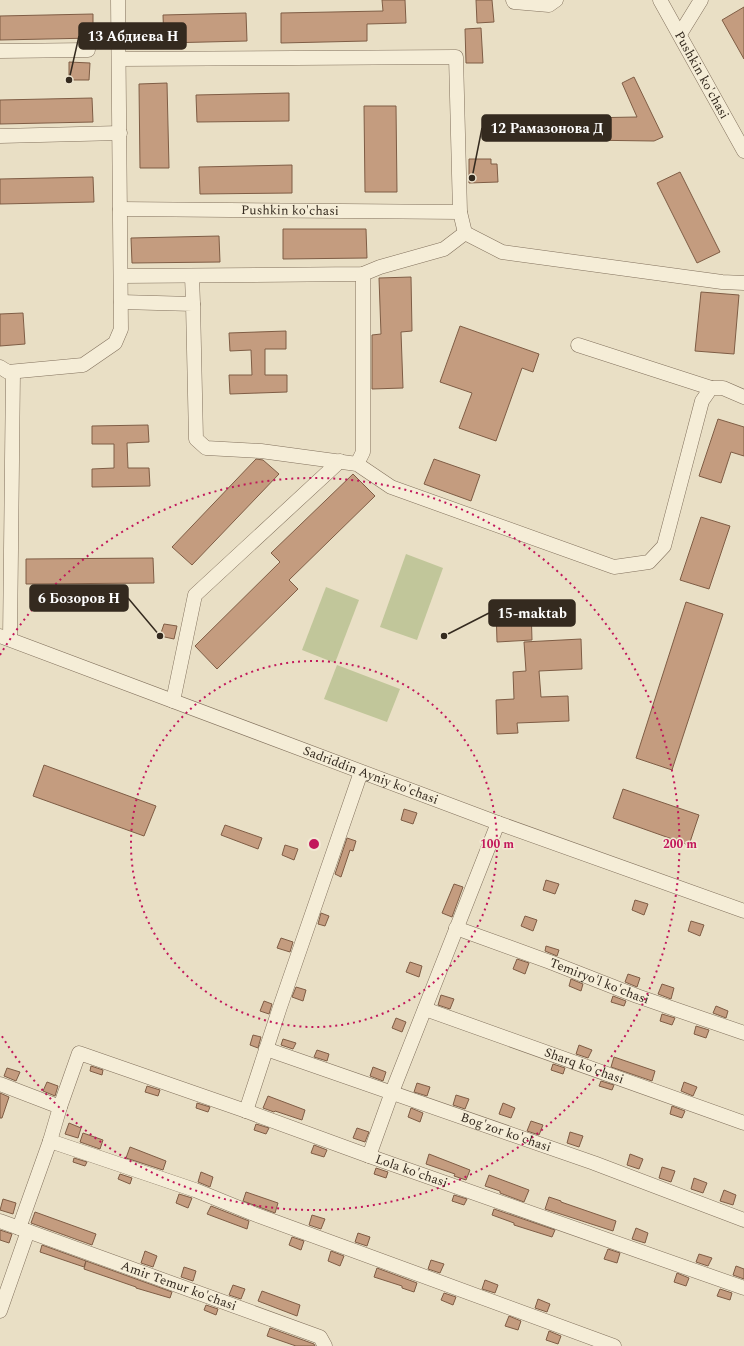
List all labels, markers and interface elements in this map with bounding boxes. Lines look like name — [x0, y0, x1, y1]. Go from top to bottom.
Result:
callout: 13 Абдиева Н — [79, 23, 186, 49]
text: 13 Абдиева Н — [87, 26, 179, 47]
street label: Pushkin ko'chasi — [669, 28, 734, 123]
callout: 12 Рамазонова Д — [482, 115, 611, 141]
text: 12 Рамазонова Д — [490, 118, 604, 139]
street label: Pushkin ko'chasi — [241, 200, 339, 221]
callout: 6 Бозоров Н — [30, 585, 128, 611]
text: 6 Бозоров Н — [38, 588, 120, 609]
callout: 15-maktab — [489, 600, 575, 626]
text: 15-maktab — [497, 603, 567, 624]
street label: Sadriddin Ayniy ko'chasi — [300, 741, 441, 810]
text: 100 m — [480, 835, 514, 854]
text: 200 m — [663, 835, 697, 854]
centre of rings — [307, 837, 321, 851]
street label: Temiryo'l ko'chasi — [547, 953, 652, 1009]
street label: Sharq ko'chasi — [541, 1042, 627, 1089]
street label: Bog'zor ko'chasi — [458, 1107, 554, 1157]
street label: Lola ko'chasi — [372, 1149, 451, 1193]
street label: Amir Temur ko'chasi — [118, 1256, 239, 1316]

